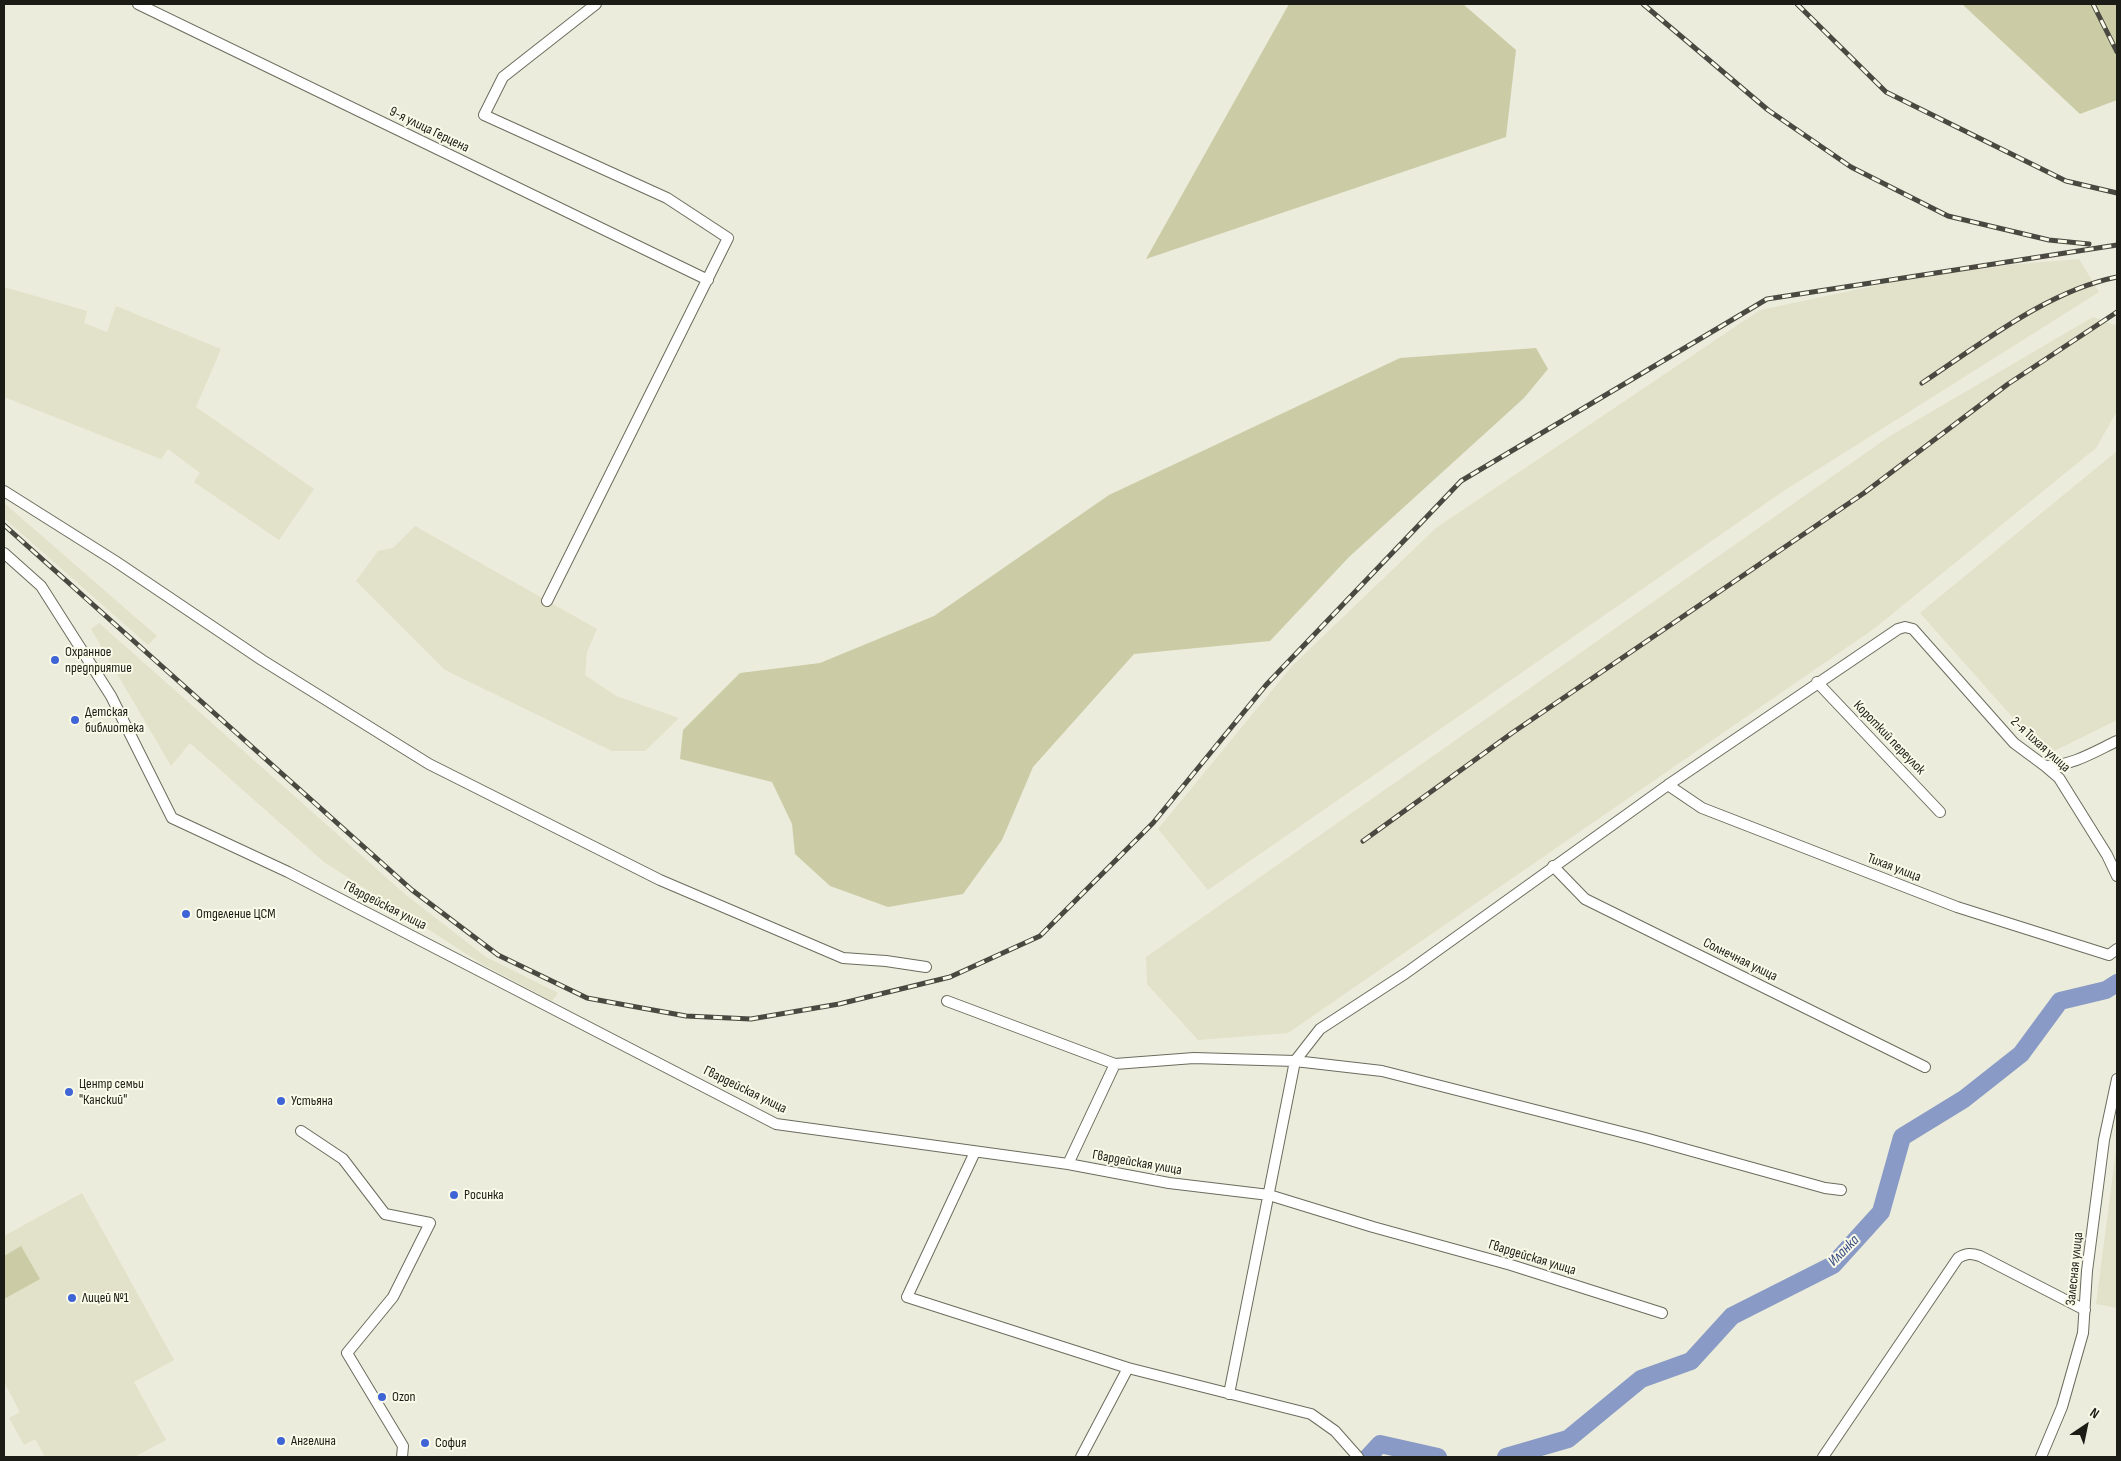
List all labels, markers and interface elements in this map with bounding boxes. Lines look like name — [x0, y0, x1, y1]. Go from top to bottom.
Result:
street label: 9-я улица Герцена — [386, 103, 472, 157]
place label: Охранное предприятие — [65, 644, 132, 676]
marker: Охранное предприятие — [49, 654, 61, 666]
street label: Короткий переулок — [1850, 698, 1928, 778]
place label: Детская библиотека — [85, 704, 144, 736]
marker: Детская библиотека — [69, 714, 81, 726]
street label: 2-я Тихая улица — [2007, 714, 2073, 776]
street label: Тихая улица — [1865, 850, 1923, 886]
street label: Гвардейская улица — [341, 878, 429, 934]
place label: Отделение ЦСМ — [196, 906, 276, 922]
marker: Отделение ЦСМ — [180, 908, 192, 920]
street label: Солнечная улица — [1700, 935, 1780, 985]
street label: Гвардейская улица — [701, 1063, 789, 1117]
place label: Центр семьи "Канский" — [79, 1076, 144, 1108]
marker: Центр семьи "Канский" — [63, 1086, 75, 1098]
place label: Устьяна — [291, 1093, 333, 1109]
marker: Устьяна — [275, 1095, 287, 1107]
street label: Гвардейская улица — [1091, 1147, 1183, 1179]
place label: Росинка — [464, 1187, 504, 1203]
marker: Росинка — [448, 1189, 460, 1201]
street label: Залесная улица — [2063, 1231, 2087, 1307]
water label: Иланка — [1825, 1232, 1863, 1270]
street label: Гвардейская улица — [1486, 1237, 1578, 1279]
place label: Лицей №1 — [82, 1290, 129, 1306]
marker: Лицей №1 — [66, 1292, 78, 1304]
place label: Ozon — [392, 1389, 416, 1405]
marker: Ozon — [376, 1391, 388, 1403]
north arrow — [2061, 1401, 2111, 1451]
text: N — [2087, 1404, 2103, 1422]
place label: Ангелина — [291, 1433, 336, 1449]
marker: Ангелина — [275, 1435, 287, 1447]
place label: София — [435, 1435, 466, 1451]
marker: София — [419, 1437, 431, 1449]

